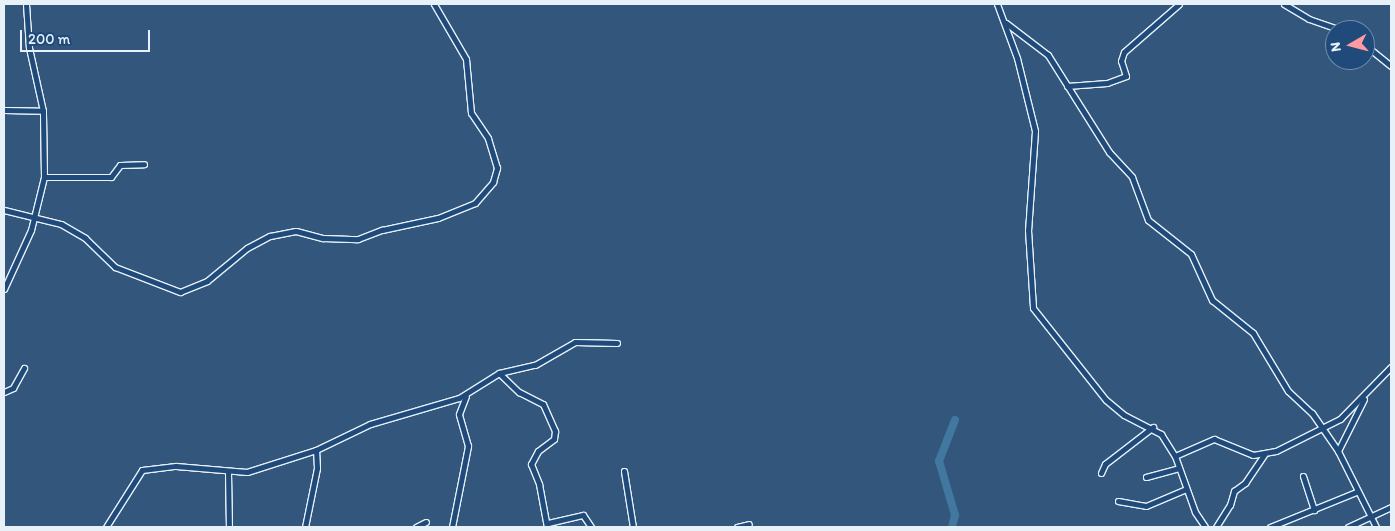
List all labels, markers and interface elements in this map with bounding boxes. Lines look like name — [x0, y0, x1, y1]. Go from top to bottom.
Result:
scale bar — [22, 20, 152, 52]
north arrow — [1325, 20, 1375, 70]
text: 200 m — [28, 30, 70, 48]
text: N — [1327, 41, 1345, 53]

